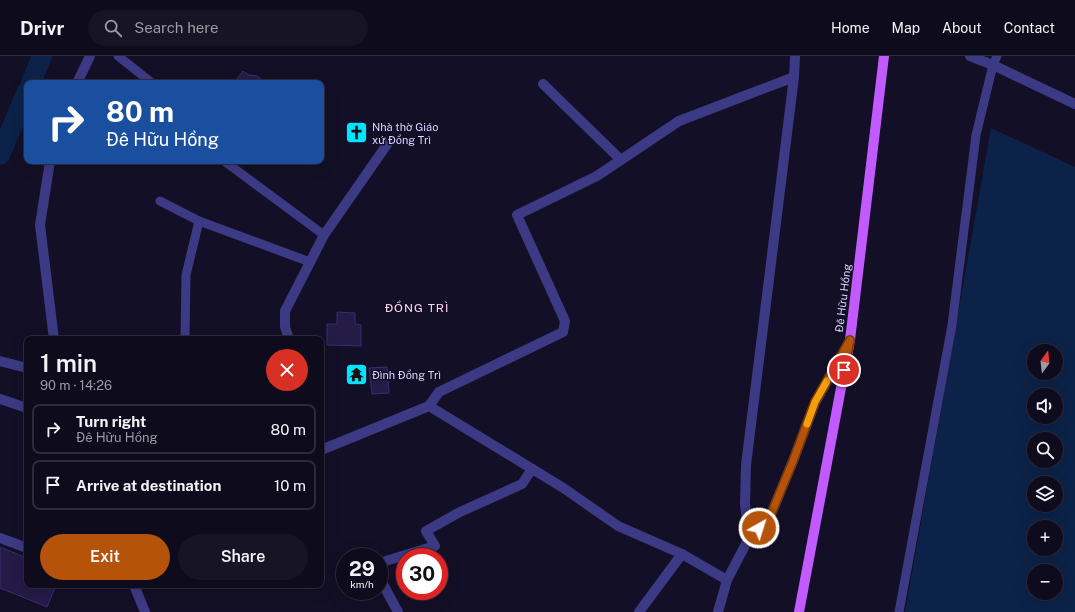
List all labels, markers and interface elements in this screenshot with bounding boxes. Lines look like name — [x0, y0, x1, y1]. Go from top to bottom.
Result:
search box — [88, 10, 368, 46]
text: Drivr — [20, 17, 64, 39]
icon: search — [102, 17, 124, 39]
text: Search here — [134, 19, 219, 36]
text: Home — [831, 20, 870, 36]
text: Map — [892, 20, 920, 36]
text: About — [942, 20, 982, 36]
text: Contact — [1004, 20, 1055, 36]
text: 80 m — [106, 95, 174, 128]
icon: right — [40, 96, 92, 148]
church icon: Nhà thờ Giáo xứ Đồng Trì — [343, 120, 369, 146]
place label: Nhà thờ Giáo xứ Đồng Trì — [372, 121, 438, 146]
text: Đê Hữu Hồng — [106, 129, 219, 150]
street label: Đê Hữu Hồng — [833, 263, 853, 333]
district label: ĐỒNG TRÌ — [385, 300, 449, 315]
north arrow — [1027, 344, 1063, 380]
map controls — [1027, 344, 1063, 600]
text: 1 min — [40, 349, 97, 377]
button: close — [266, 349, 308, 391]
pin — [827, 353, 861, 387]
icon: arrive — [833, 359, 855, 381]
temple icon: Đình Đồng Trì — [344, 362, 370, 388]
place label: Đình Đồng Trì — [372, 369, 441, 381]
text: 90 m · 14:26 — [40, 378, 112, 393]
button: sound — [1027, 388, 1063, 424]
text: Turn right — [76, 413, 146, 430]
icon: right — [42, 418, 64, 440]
text: 80 m — [271, 421, 306, 438]
text: Đê Hữu Hồng — [76, 430, 158, 445]
button: search — [1027, 432, 1063, 468]
icon: arrive — [42, 474, 64, 496]
button: layers — [1027, 476, 1063, 512]
text: Arrive at destination — [76, 477, 221, 494]
text: 10 m — [274, 477, 306, 494]
position arrow — [738, 507, 780, 549]
button: + — [1027, 520, 1063, 556]
button: Exit — [40, 534, 170, 580]
button: Share — [178, 534, 308, 580]
speed limit sign: 30 — [396, 548, 448, 600]
text: 29 — [349, 557, 375, 581]
button: − — [1027, 564, 1063, 600]
text: km/h — [350, 578, 374, 590]

